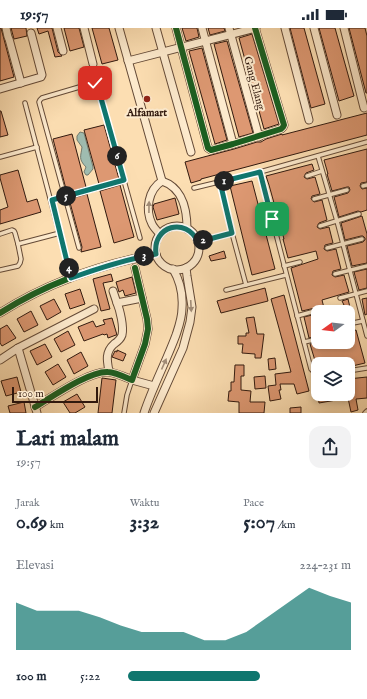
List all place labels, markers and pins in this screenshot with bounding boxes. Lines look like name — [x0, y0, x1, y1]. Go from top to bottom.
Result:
pin — [78, 66, 112, 100]
marker: Alfamart — [142, 94, 152, 104]
place label: Alfamart — [126, 106, 167, 120]
pin: 6 — [107, 146, 127, 166]
pin: 1 — [214, 171, 234, 191]
pin: 5 — [56, 186, 76, 206]
pin — [255, 202, 289, 236]
pin: 2 — [193, 230, 213, 250]
pin: 3 — [134, 246, 154, 266]
pin: 4 — [59, 258, 79, 278]

